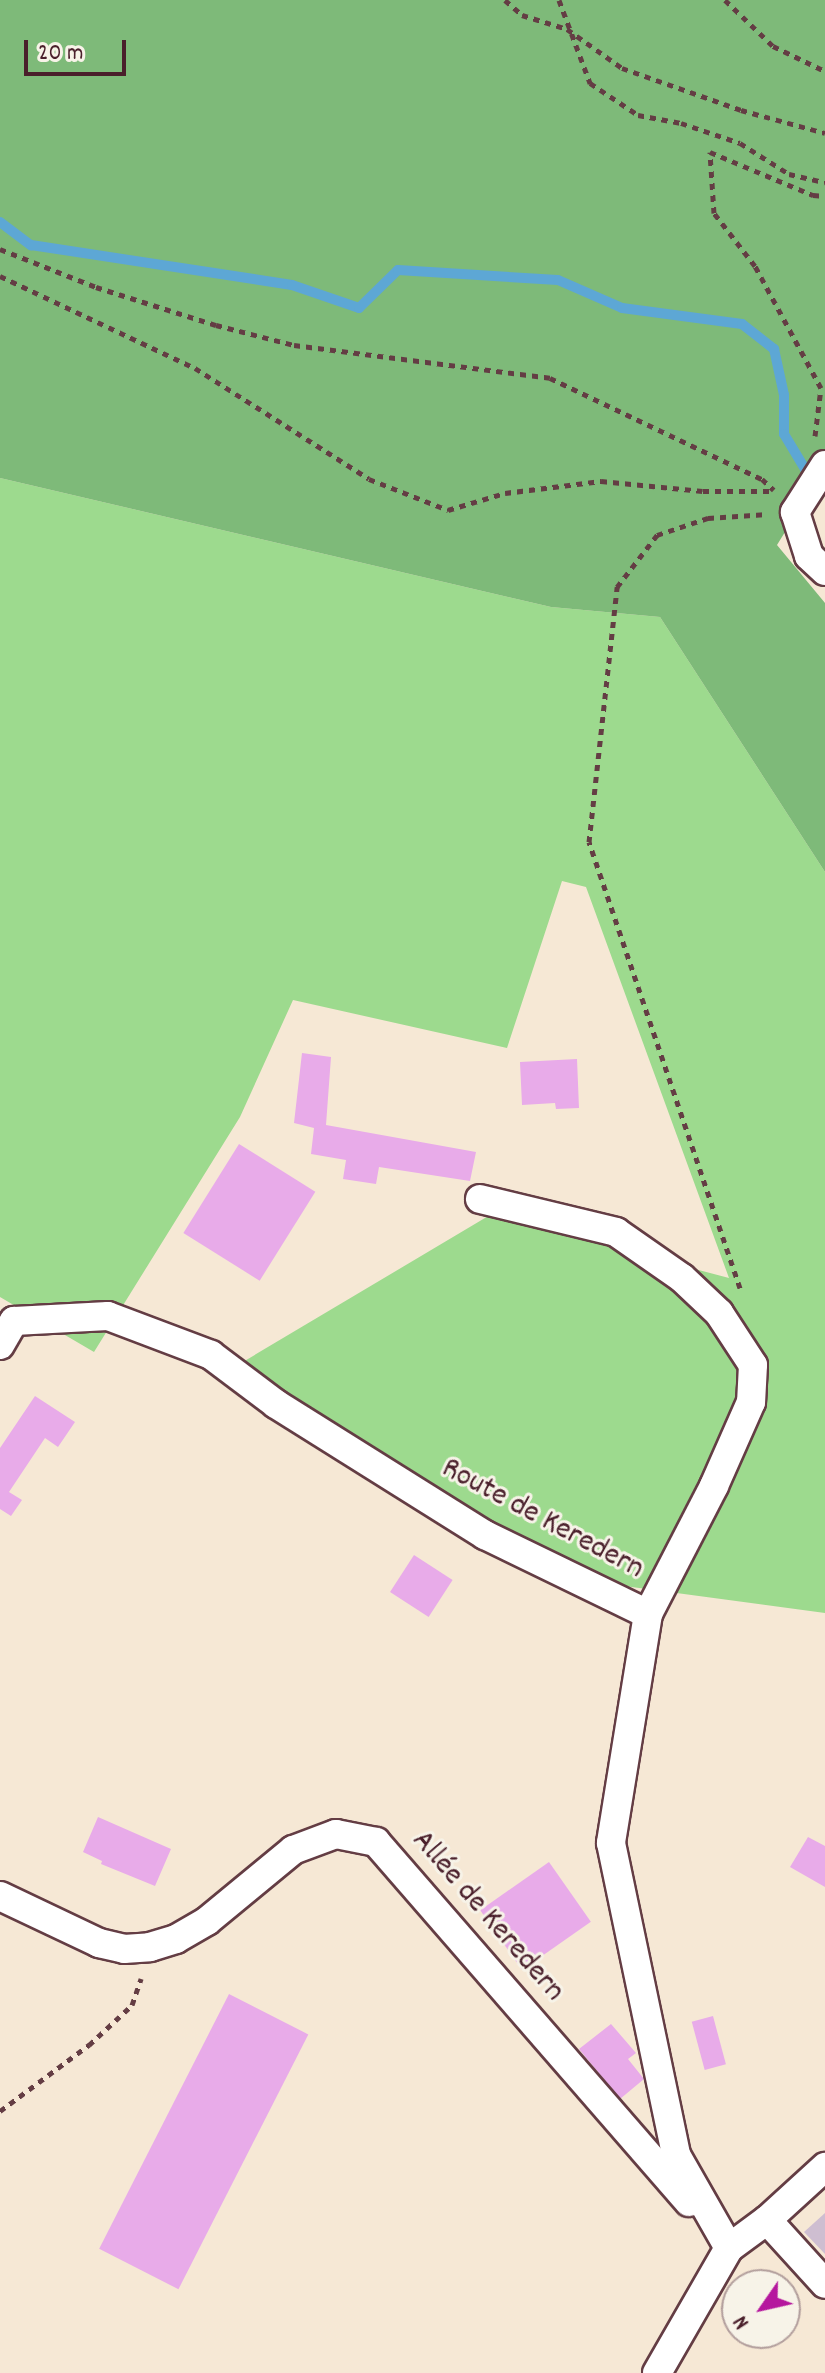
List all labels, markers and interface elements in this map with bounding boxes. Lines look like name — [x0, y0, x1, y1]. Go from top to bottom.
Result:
scale bar — [28, 24, 130, 74]
text: 20 m — [38, 37, 84, 71]
street label: Route de Keredern — [434, 1451, 650, 1589]
street label: Allée de Keredern — [402, 1823, 572, 2011]
north arrow — [721, 2269, 801, 2349]
text: N — [726, 2308, 758, 2335]

